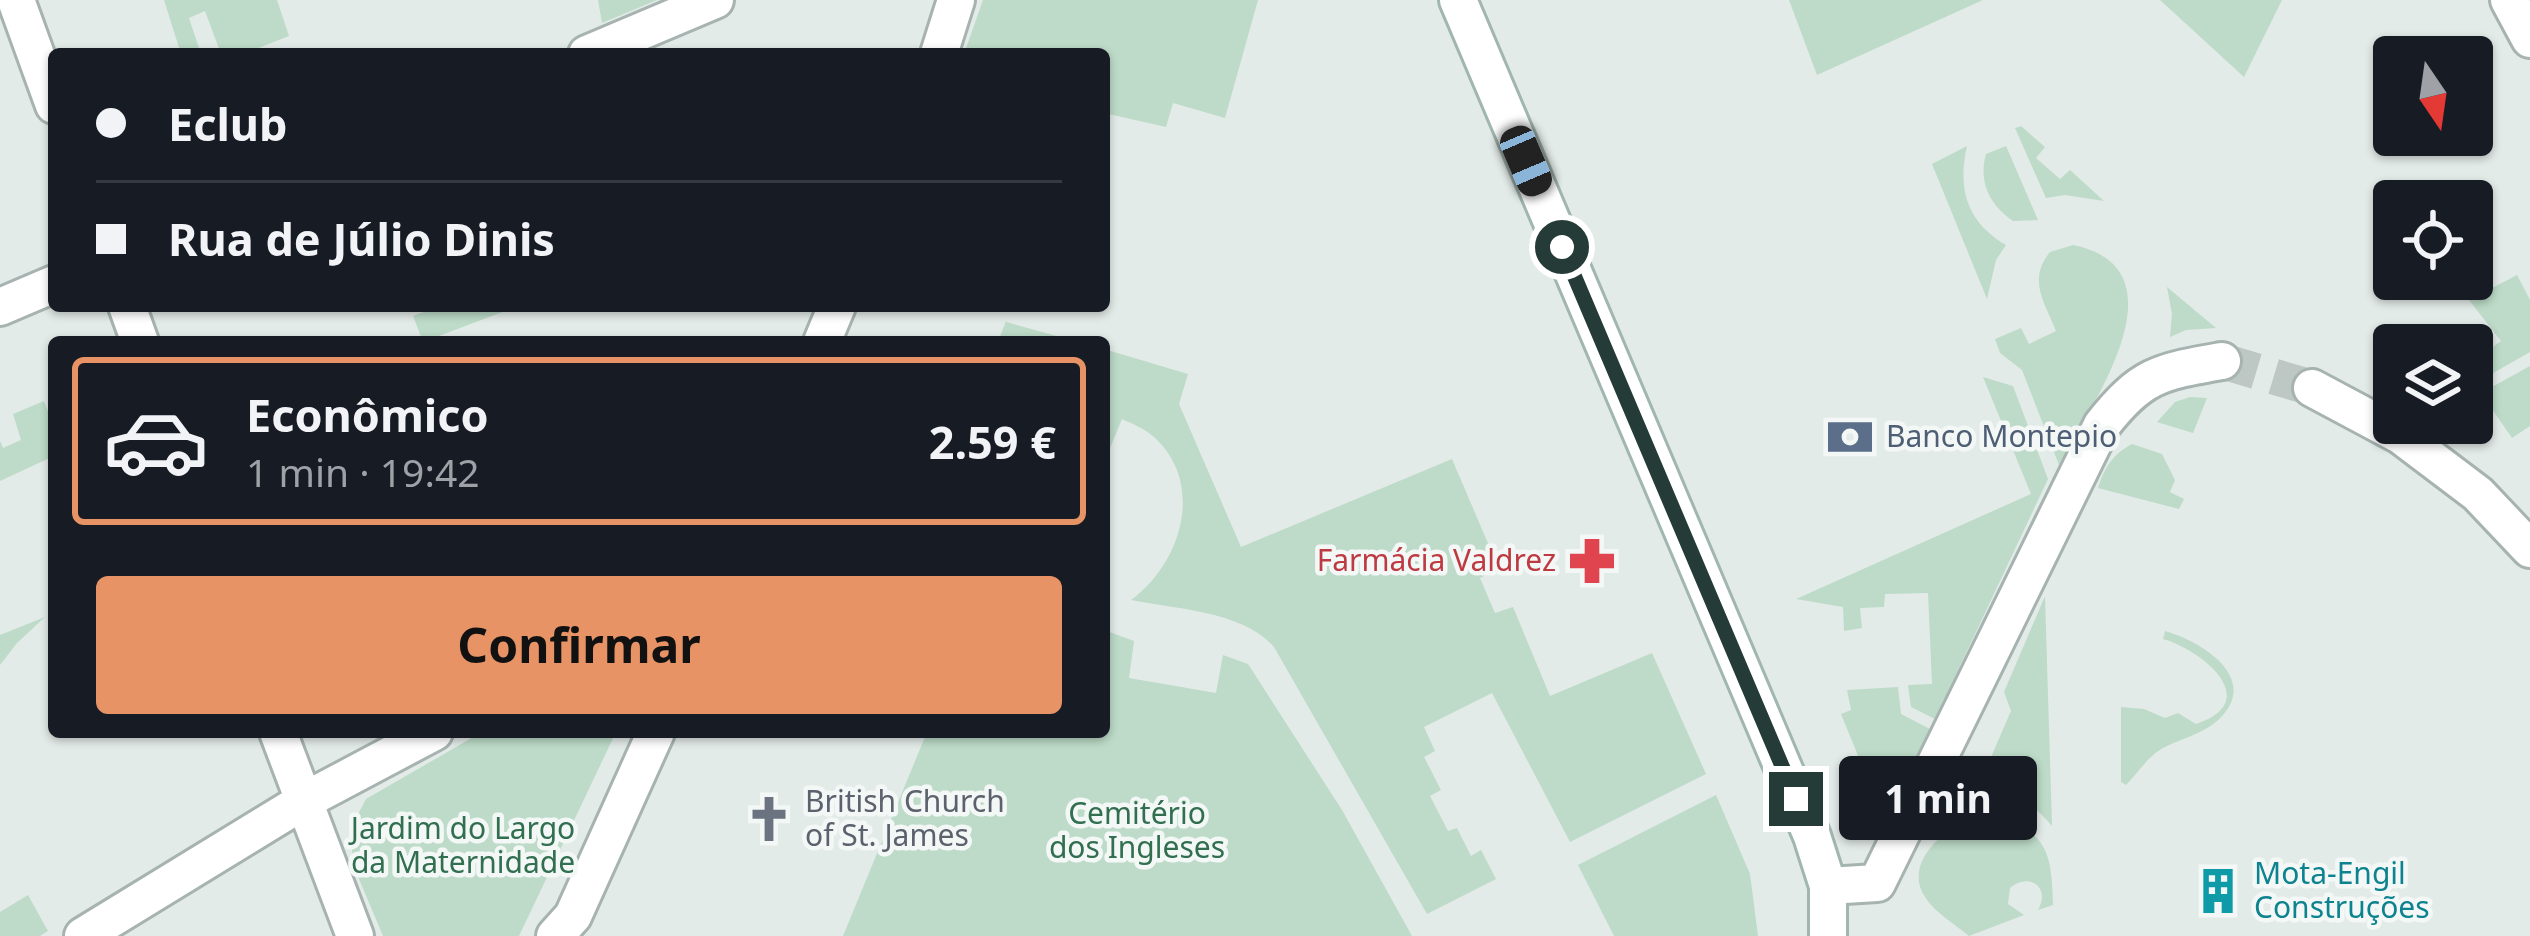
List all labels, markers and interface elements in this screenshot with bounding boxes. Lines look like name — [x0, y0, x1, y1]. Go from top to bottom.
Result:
north arrow — [2373, 36, 2493, 156]
map controls — [2373, 36, 2493, 444]
text: Eclub — [168, 93, 288, 154]
car — [1495, 121, 1557, 201]
button: locate — [2373, 180, 2493, 300]
text: Rua de Júlio Dinis — [168, 208, 555, 269]
route start — [1535, 220, 1589, 274]
button: layers — [2373, 324, 2493, 444]
text: Econômico — [246, 384, 489, 445]
icon: car — [102, 387, 210, 495]
text: 2.59 € — [929, 411, 1056, 472]
bank icon: Banco Montepio — [1825, 412, 1875, 462]
place label: Banco Montepio — [1886, 415, 2117, 456]
text: 1 min · 19:42 — [246, 445, 480, 498]
pharmacy icon: Farmácia Valdrez — [1567, 536, 1617, 586]
place label: Farmácia Valdrez — [1317, 539, 1556, 580]
button: Confirmar — [96, 576, 1062, 714]
callout: 1 min — [1838, 757, 2036, 841]
text: 1 min — [1884, 771, 1992, 824]
route end — [1769, 772, 1823, 826]
place label: British Church of St. James — [805, 780, 1005, 855]
park label: Cemitério dos Ingleses — [1049, 792, 1225, 867]
church icon: British Church of St. James — [744, 794, 794, 844]
park label: Jardim do Largo da Maternidade — [348, 807, 575, 882]
place label: Mota-Engil Construções — [2254, 852, 2430, 927]
building icon: Mota-Engil Construções — [2193, 866, 2243, 916]

